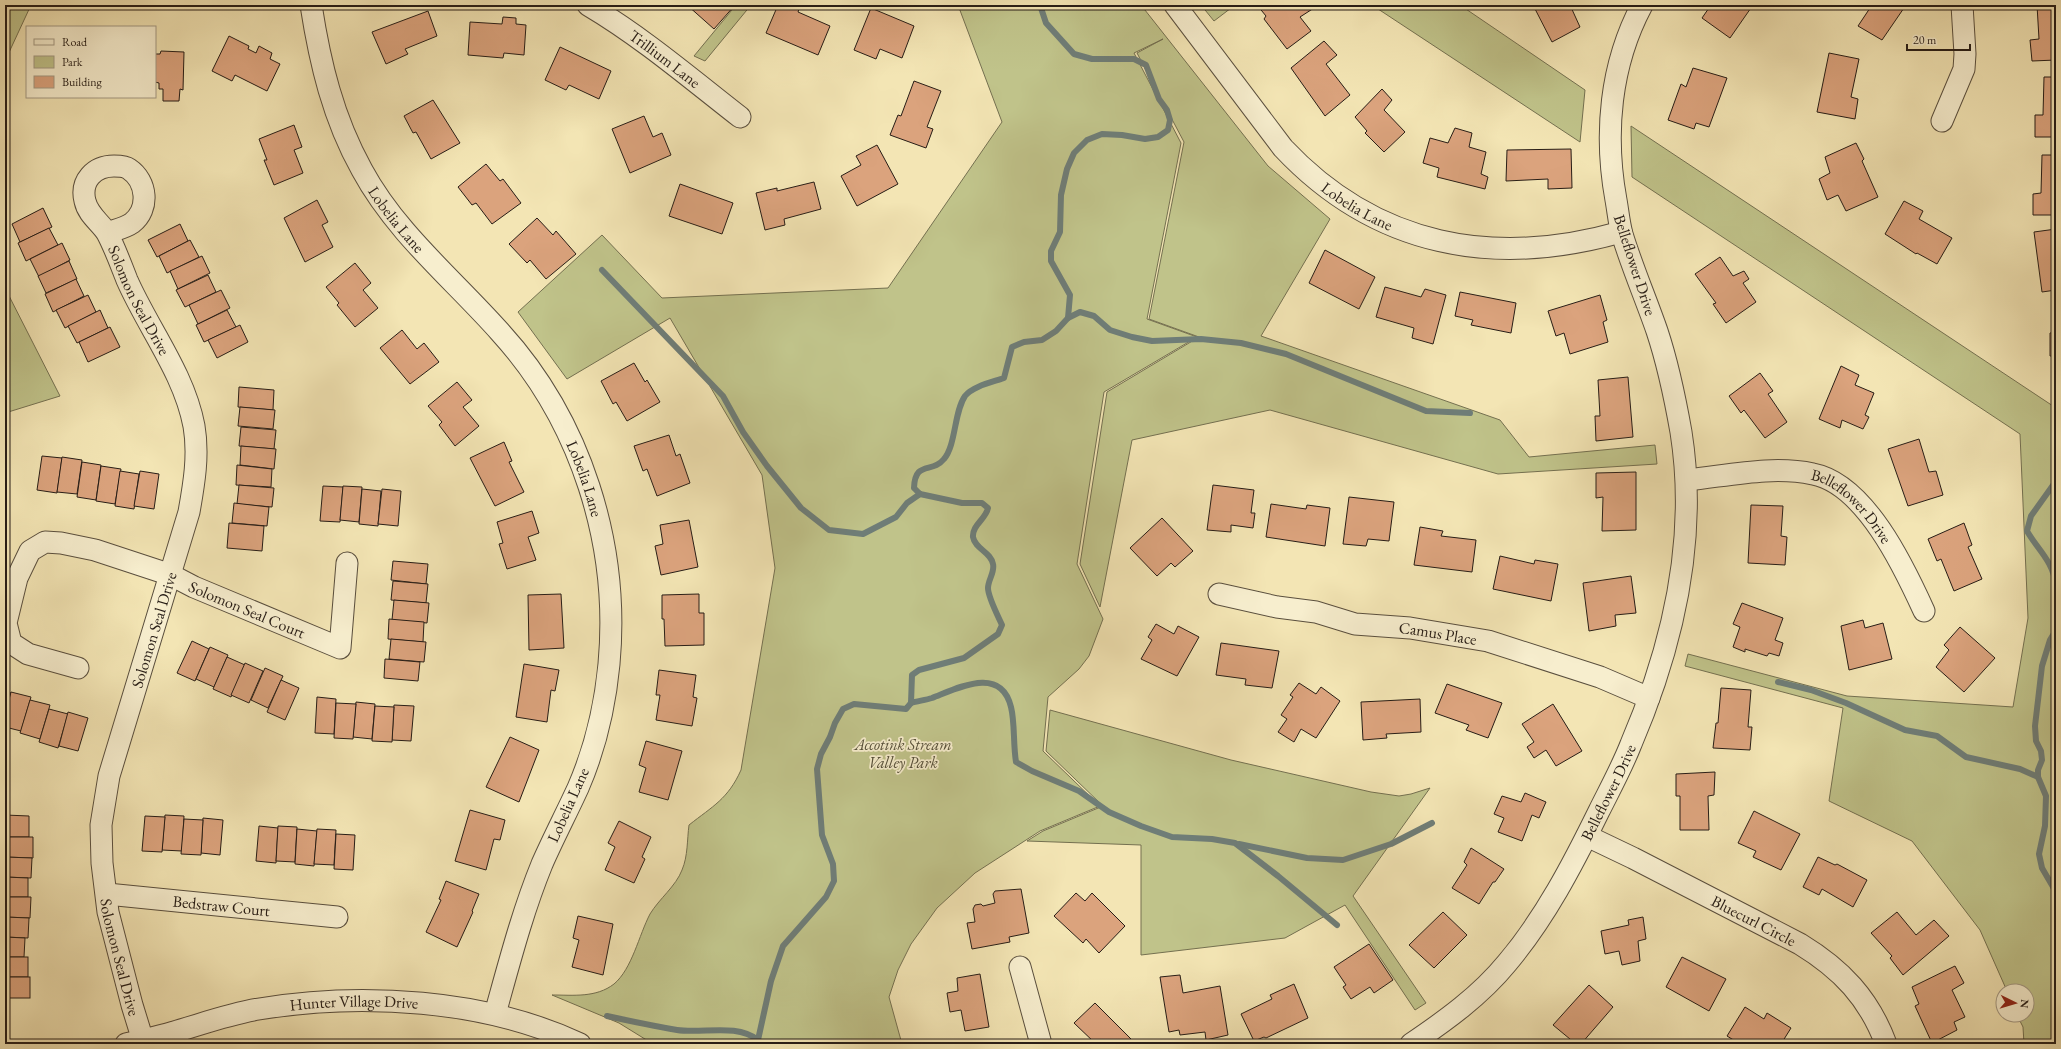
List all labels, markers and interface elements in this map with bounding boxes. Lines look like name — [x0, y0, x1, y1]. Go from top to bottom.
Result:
street label: Trillium Lane — [625, 25, 705, 93]
legend — [26, 26, 156, 98]
scale bar — [1907, 26, 1970, 52]
text: 20 m — [1913, 32, 1937, 48]
text: Road — [62, 34, 88, 50]
text: Park — [62, 54, 83, 70]
text: Building — [62, 74, 103, 90]
street label: Lobelia Lane — [1317, 177, 1396, 235]
street label: Lobelia Lane — [364, 182, 429, 257]
street label: Belleflower Drive — [1609, 212, 1661, 318]
street label: Solomon Seal Drive — [104, 242, 175, 359]
street label: Lobelia Lane — [562, 437, 608, 519]
street label: Belleflower Drive — [1809, 463, 1897, 547]
street label: Solomon Seal Drive — [126, 569, 182, 691]
street label: Solomon Seal Court — [185, 576, 309, 643]
street label: Camus Place — [1398, 617, 1478, 649]
park label: Accotink Stream Valley Park — [853, 734, 952, 773]
street label: Belleflower Drive — [1576, 741, 1640, 844]
street label: Lobelia Lane — [542, 764, 594, 846]
street label: Bedstraw Court — [172, 890, 271, 921]
street label: Bluecurl Circle — [1708, 890, 1800, 951]
street label: Solomon Seal Drive — [96, 897, 145, 1018]
north arrow — [1995, 983, 2035, 1023]
street label: Hunter Village Drive — [289, 990, 419, 1015]
text: N — [2018, 999, 2032, 1009]

